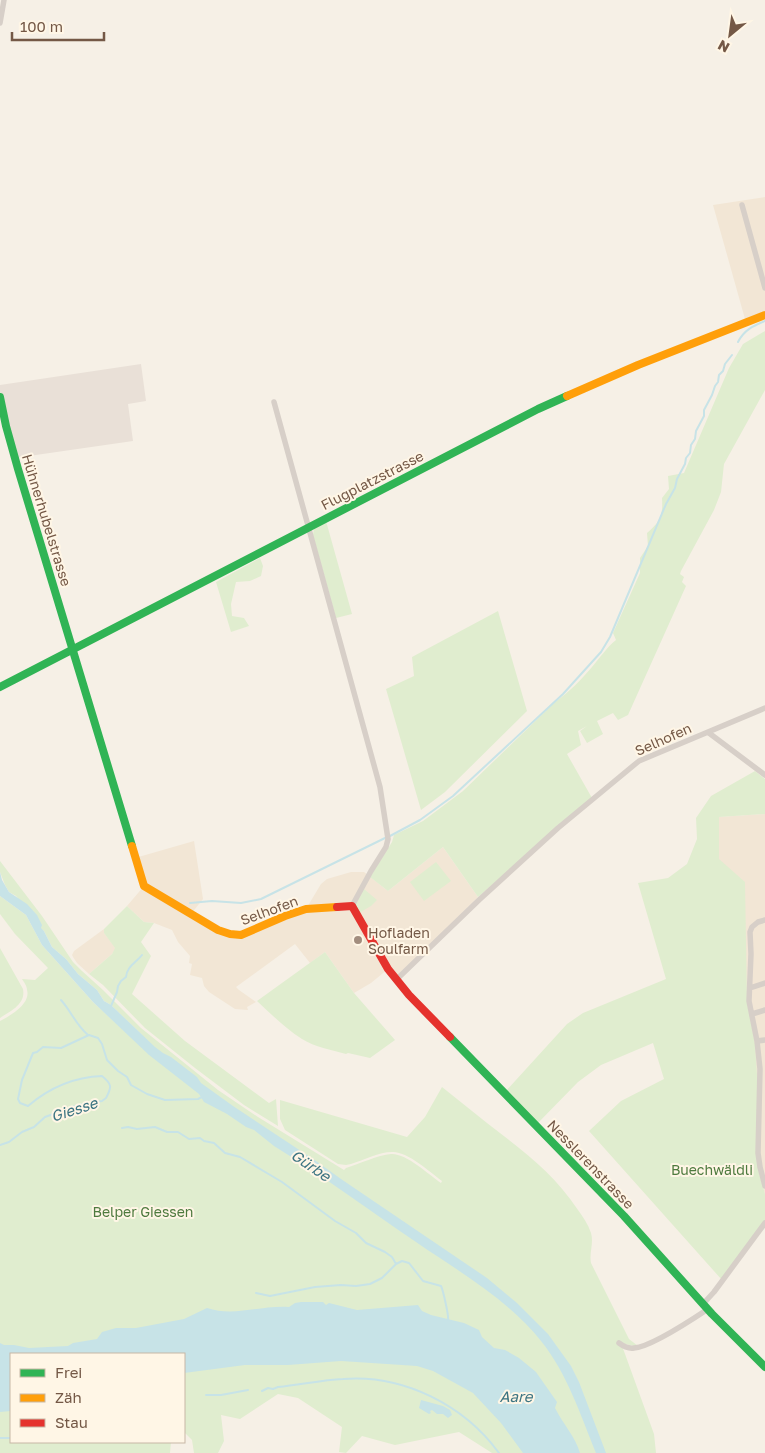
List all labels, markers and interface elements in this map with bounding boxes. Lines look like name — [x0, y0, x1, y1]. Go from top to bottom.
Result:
scale bar — [12, 10, 105, 42]
north arrow — [705, 10, 755, 60]
text: 100 m — [20, 17, 63, 35]
text: N — [715, 37, 732, 57]
street label: Flugplatzstrasse — [318, 447, 426, 513]
street label: Hühnerhubelstrasse — [19, 452, 75, 588]
street label: Selhofen — [632, 719, 694, 759]
street label: Selhofen — [238, 892, 300, 928]
place label: Hofladen Soulfarm — [368, 924, 430, 957]
marker: Hofladen Soulfarm — [352, 934, 364, 946]
water label: Giesse — [48, 1093, 101, 1125]
street label: Nesslerenstrasse — [544, 1116, 638, 1212]
water label: Gürbe — [288, 1145, 335, 1185]
park label: Buechwäldli — [671, 1161, 753, 1178]
park label: Belper Giessen — [93, 1203, 193, 1220]
legend — [10, 1353, 185, 1443]
text: Frei — [55, 1363, 82, 1381]
water label: Aare — [500, 1387, 534, 1405]
text: Zäh — [55, 1388, 82, 1406]
text: Stau — [55, 1413, 88, 1431]

